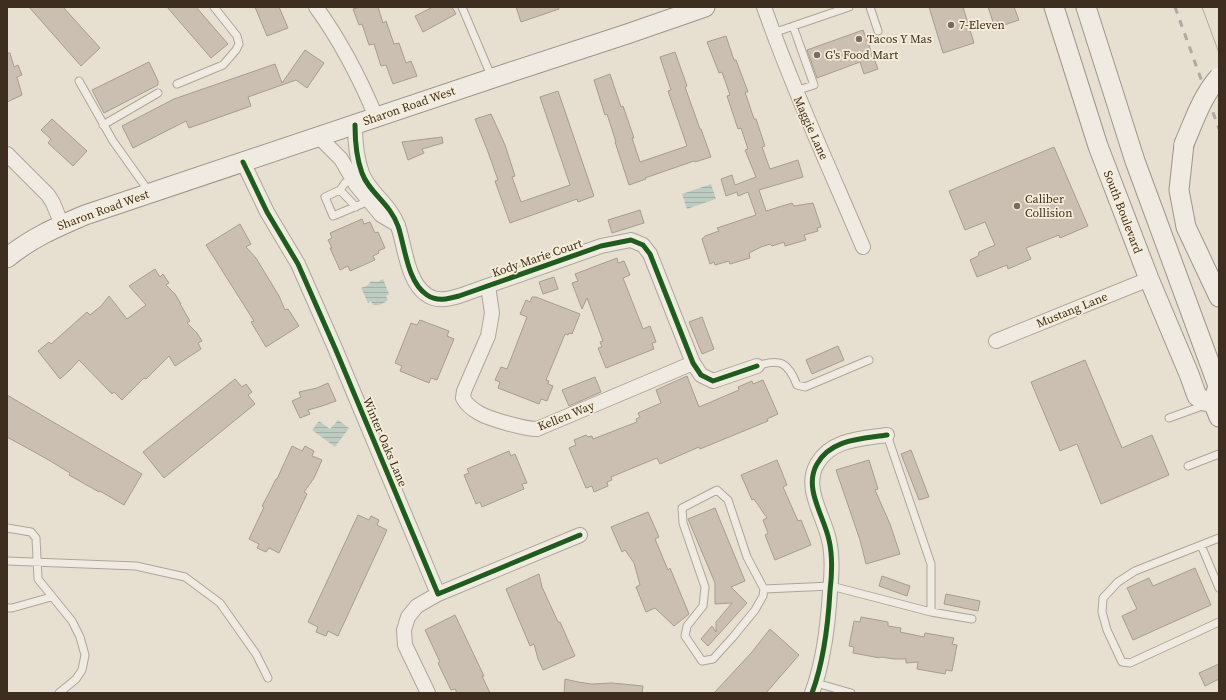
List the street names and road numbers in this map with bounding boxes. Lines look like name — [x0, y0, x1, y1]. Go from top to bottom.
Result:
street label: Sharon Road West — [361, 83, 457, 129]
street label: Maggie Lane — [790, 94, 832, 162]
street label: South Boulevard — [1100, 168, 1146, 256]
street label: Sharon Road West — [55, 186, 151, 234]
street label: Kody Marie Court — [490, 235, 584, 281]
street label: Mustang Lane — [1034, 288, 1110, 332]
street label: Winter Oaks Lane — [359, 395, 411, 489]
street label: Kellen Way — [535, 397, 597, 435]

